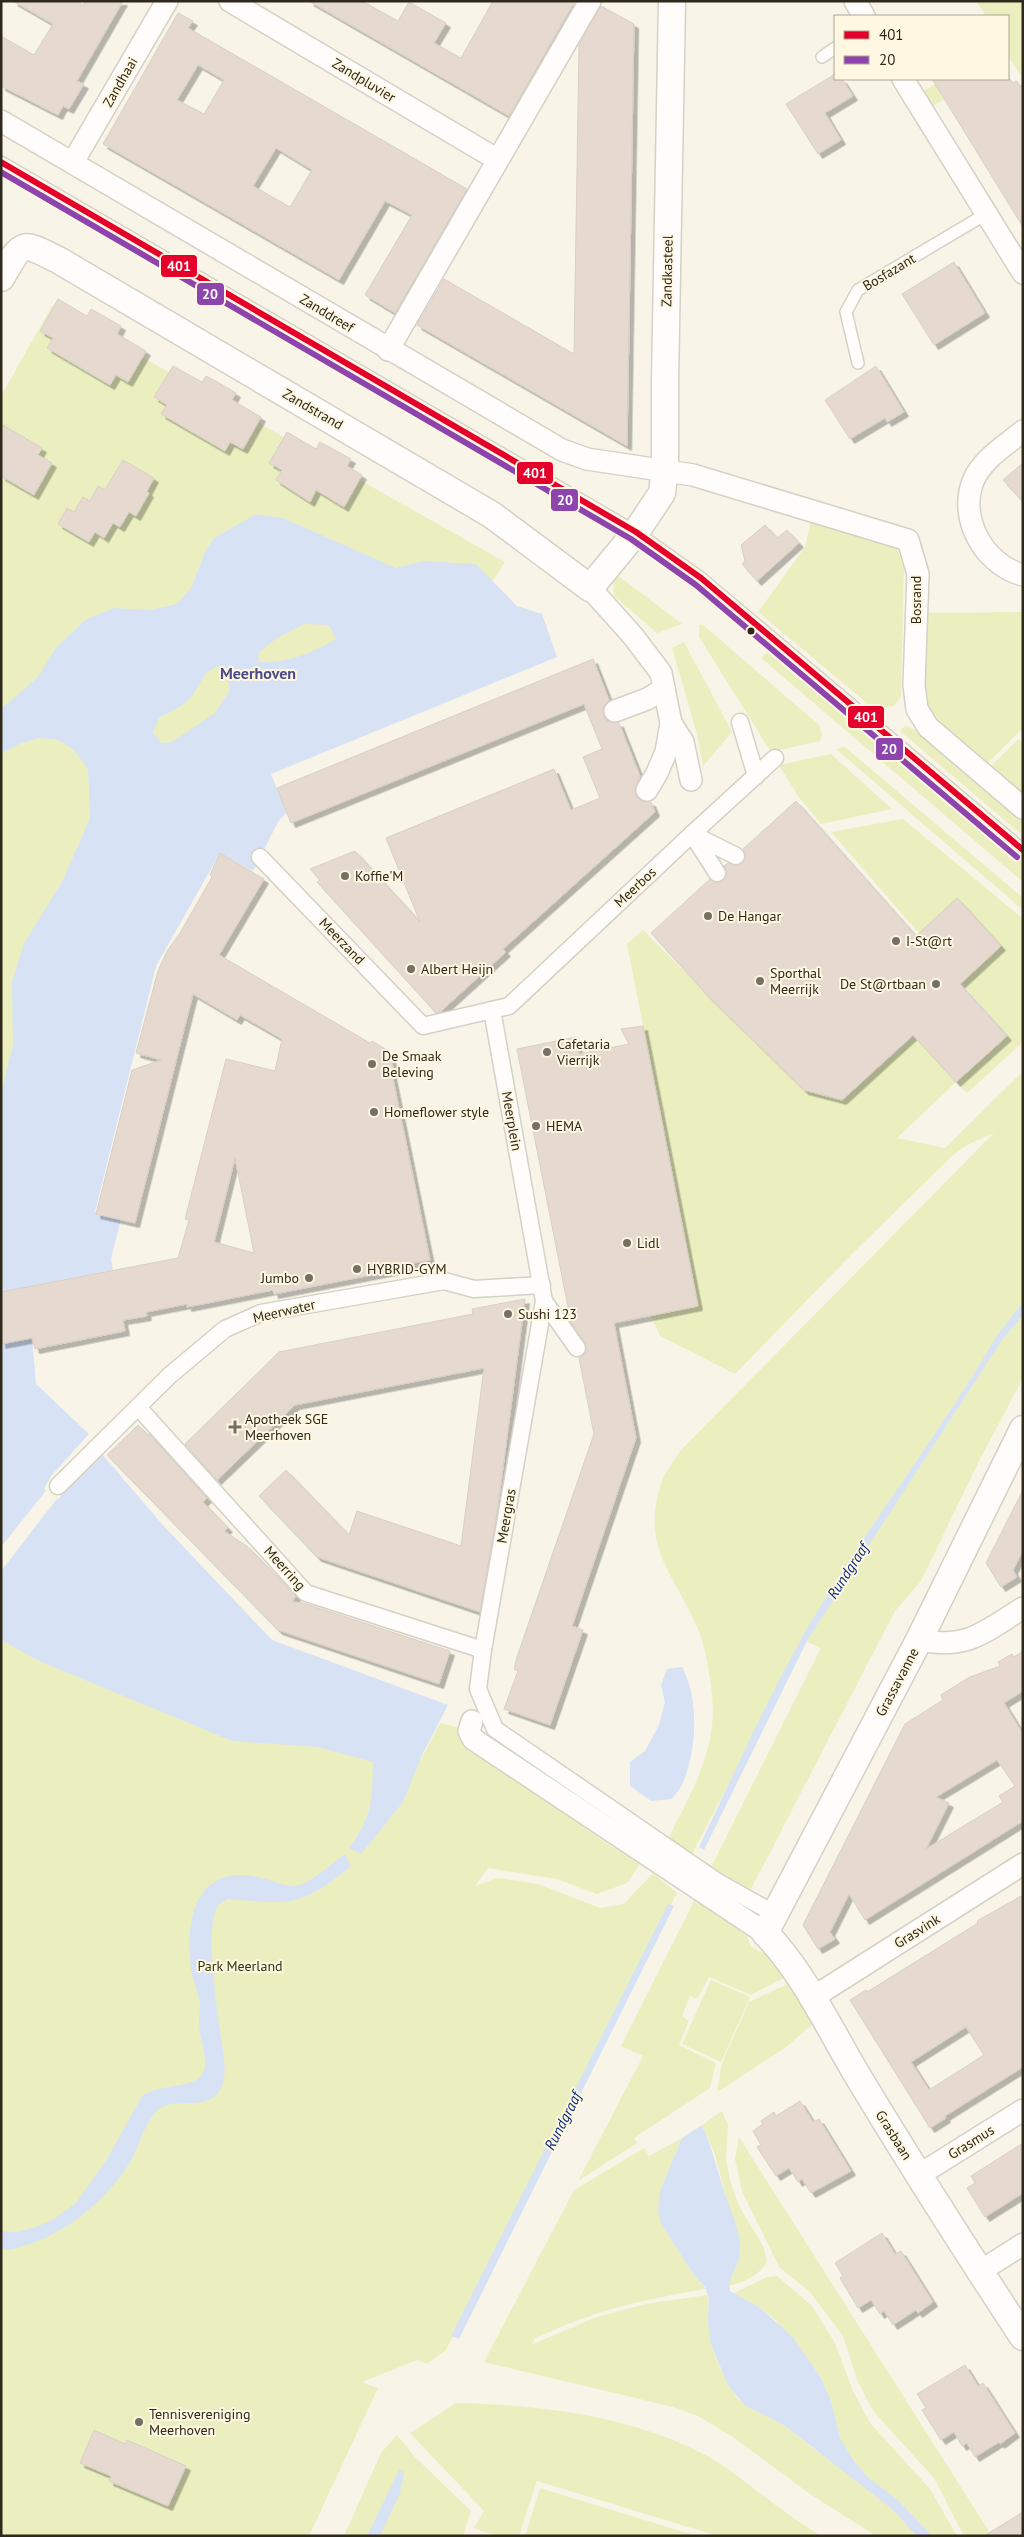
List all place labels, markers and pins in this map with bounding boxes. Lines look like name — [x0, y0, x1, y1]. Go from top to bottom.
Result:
unlabelled marker — [746, 626, 756, 636]
place label: Koffie'M — [355, 867, 403, 885]
marker: Koffie'M — [339, 870, 351, 882]
place label: De Hangar — [718, 907, 781, 925]
marker: De Hangar — [702, 910, 714, 922]
place label: I-St@rt — [906, 932, 952, 950]
marker: I-St@rt — [890, 935, 902, 947]
place label: Albert Heijn — [421, 960, 493, 978]
marker: Albert Heijn — [405, 963, 417, 975]
place label: Sporthal Meerrijk — [770, 964, 821, 998]
marker: Sporthal Meerrijk — [754, 975, 766, 987]
place label: De St@rtbaan — [840, 975, 926, 993]
marker: De St@rtbaan — [930, 978, 942, 990]
place label: Cafetaria Vierrijk — [556, 1035, 610, 1069]
marker: Cafetaria Vierrijk — [541, 1046, 553, 1058]
place label: De Smaak Beleving — [382, 1047, 442, 1081]
marker: De Smaak Beleving — [366, 1058, 378, 1070]
place label: Homeflower style — [384, 1103, 489, 1121]
marker: Homeflower style — [368, 1106, 380, 1118]
place label: HEMA — [546, 1117, 583, 1135]
marker: HEMA — [530, 1120, 542, 1132]
place label: Lidl — [637, 1234, 660, 1252]
marker: Lidl — [621, 1237, 633, 1249]
place label: HYBRID-GYM — [367, 1260, 446, 1278]
marker: HYBRID-GYM — [351, 1263, 363, 1275]
place label: Jumbo — [260, 1269, 299, 1287]
marker: Jumbo — [303, 1272, 315, 1284]
place label: Sushi 123 — [518, 1305, 577, 1323]
marker: Sushi 123 — [502, 1308, 514, 1320]
place label: Apotheek SGE Meerhoven — [245, 1410, 328, 1444]
marker: Apotheek SGE Meerhoven — [229, 1421, 241, 1433]
place label: Tennisvereniging Meerhoven — [149, 2405, 251, 2439]
marker: Tennisvereniging Meerhoven — [133, 2416, 145, 2428]

